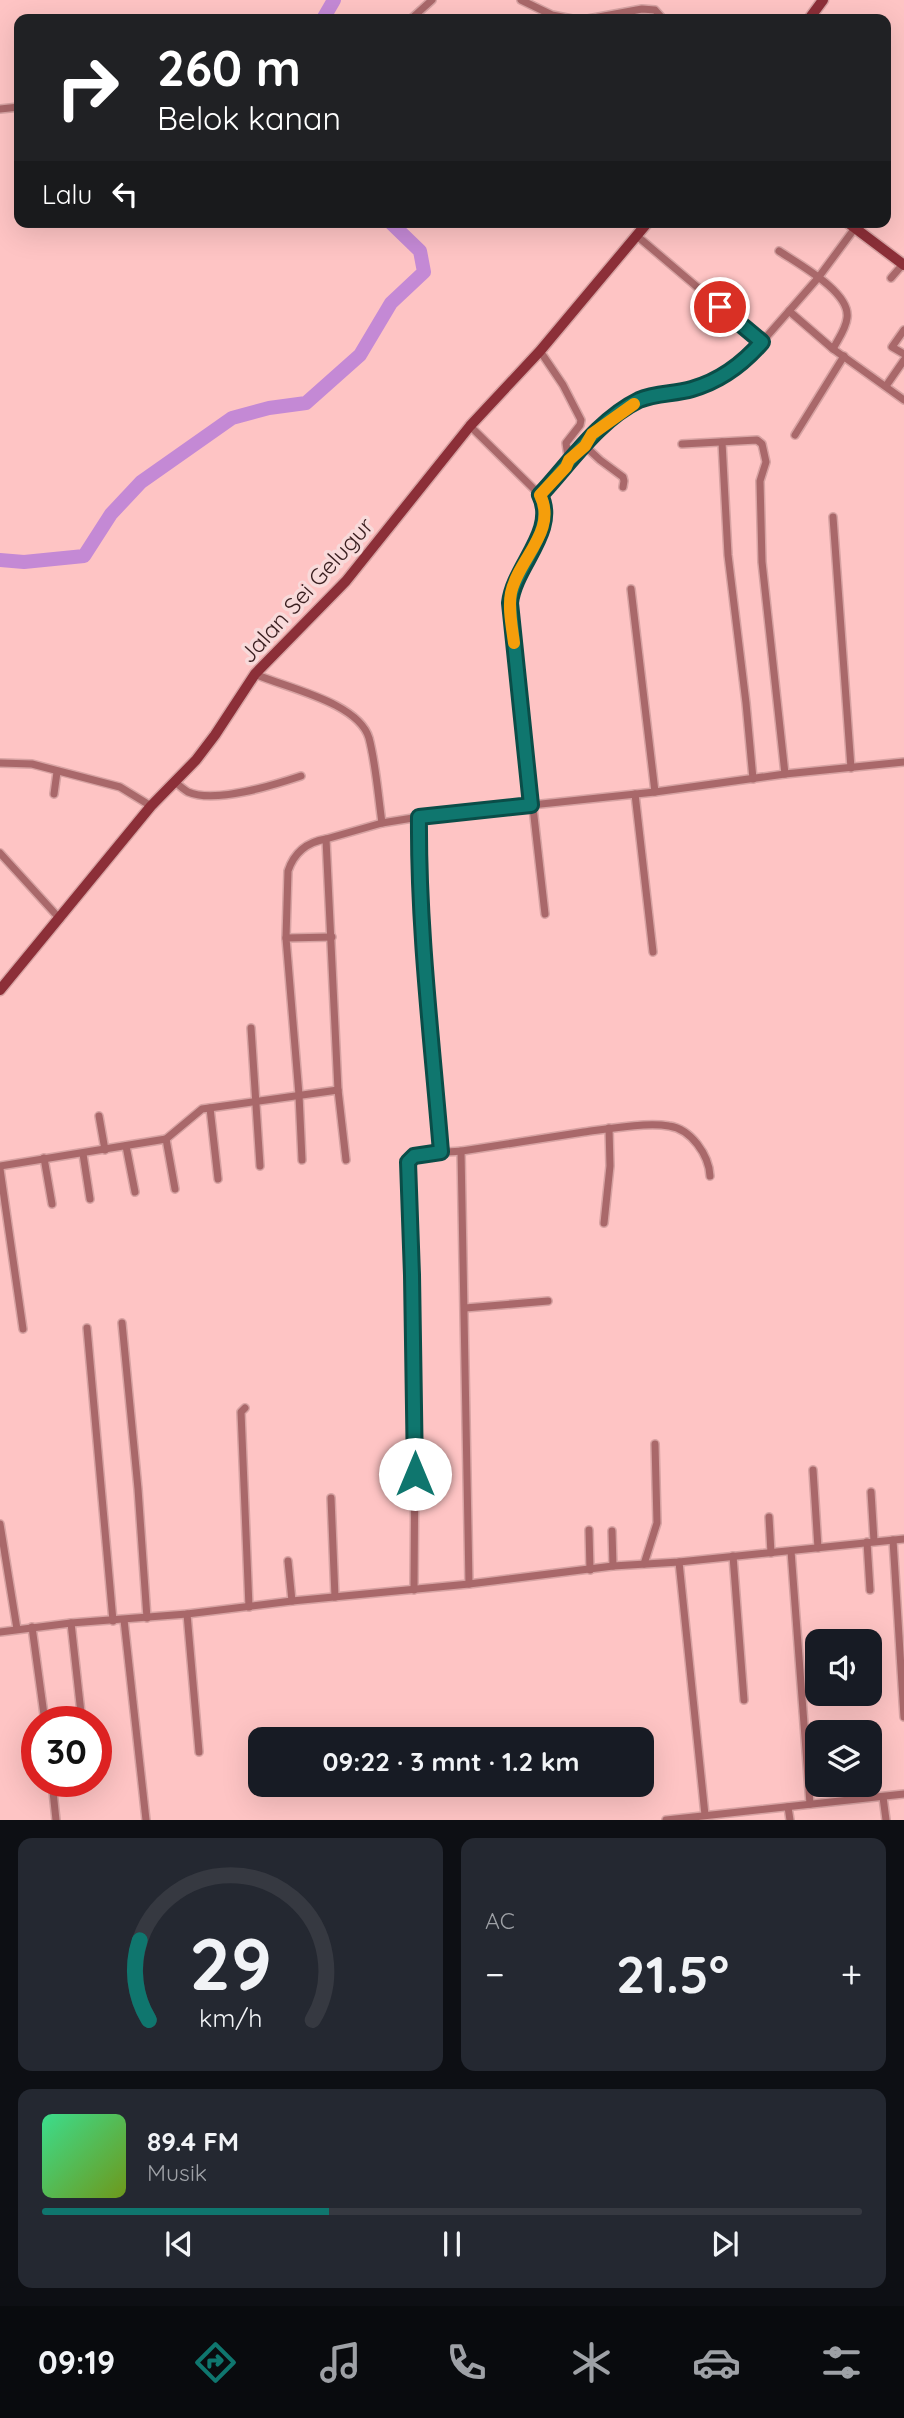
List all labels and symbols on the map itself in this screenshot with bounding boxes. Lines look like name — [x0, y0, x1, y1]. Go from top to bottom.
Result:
pin — [690, 277, 750, 337]
street label: Jalan Sei Gelugur — [233, 511, 379, 669]
position arrow — [378, 1437, 452, 1511]
speed limit sign: 30 — [21, 1706, 112, 1797]

